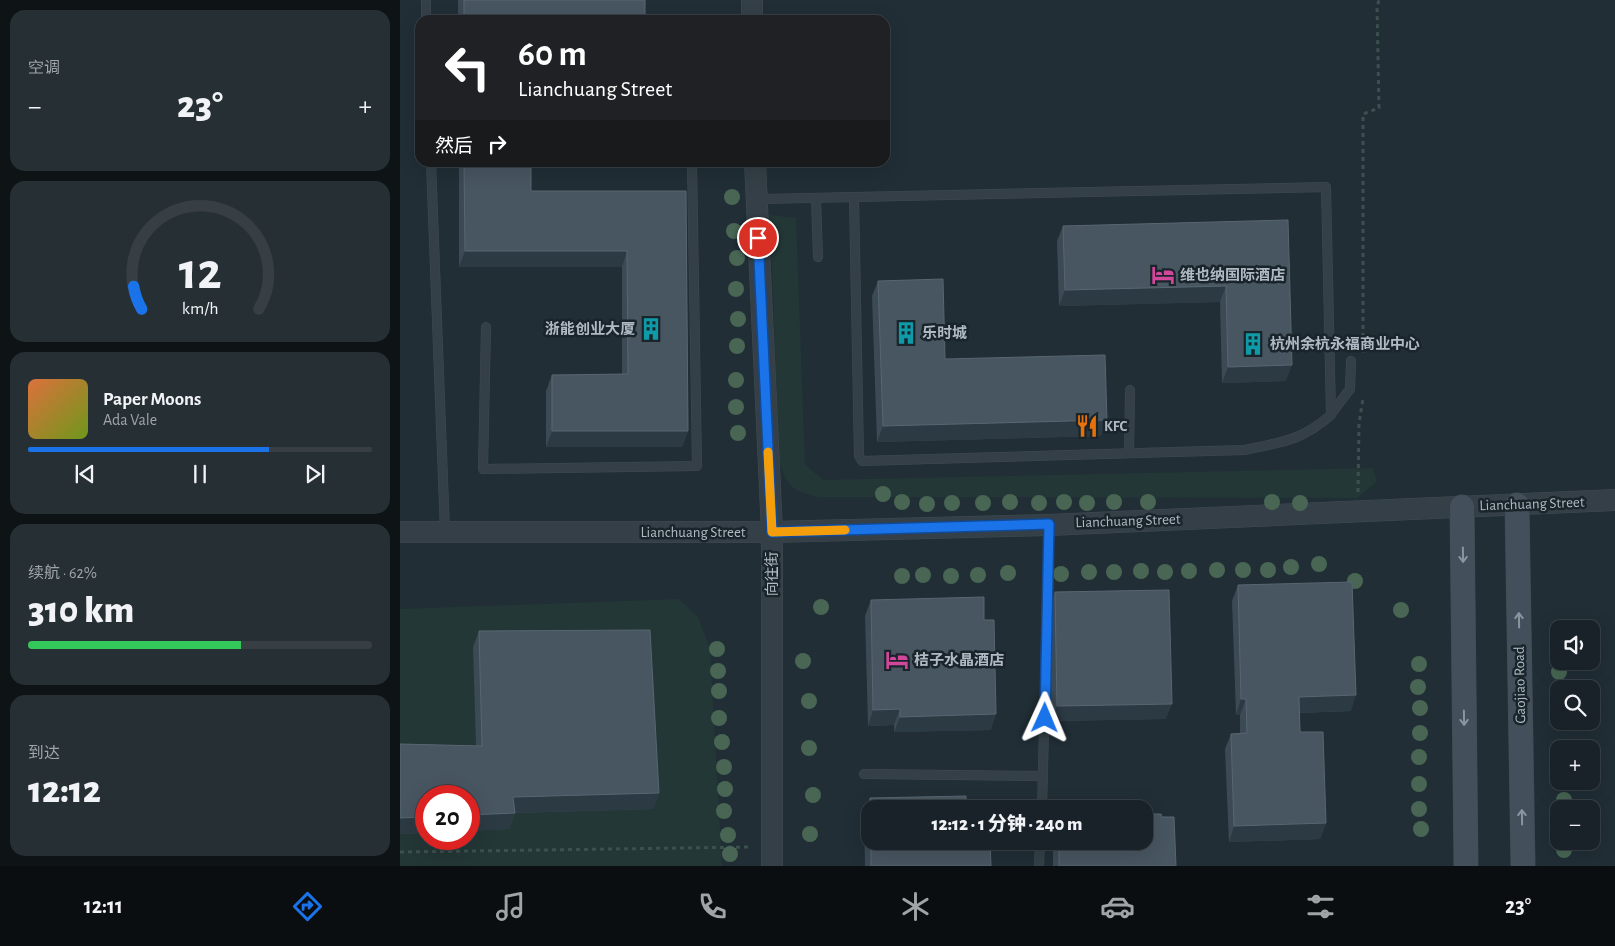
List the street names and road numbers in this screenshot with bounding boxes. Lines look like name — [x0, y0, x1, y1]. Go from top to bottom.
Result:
street label: Lianchuang Street — [1479, 495, 1585, 513]
street label: Lianchuang Street — [1075, 512, 1181, 530]
street label: Lianchuang Street — [640, 525, 746, 540]
street label: 向往街 — [764, 551, 780, 597]
street label: Gaojiao Road — [1512, 646, 1528, 724]

